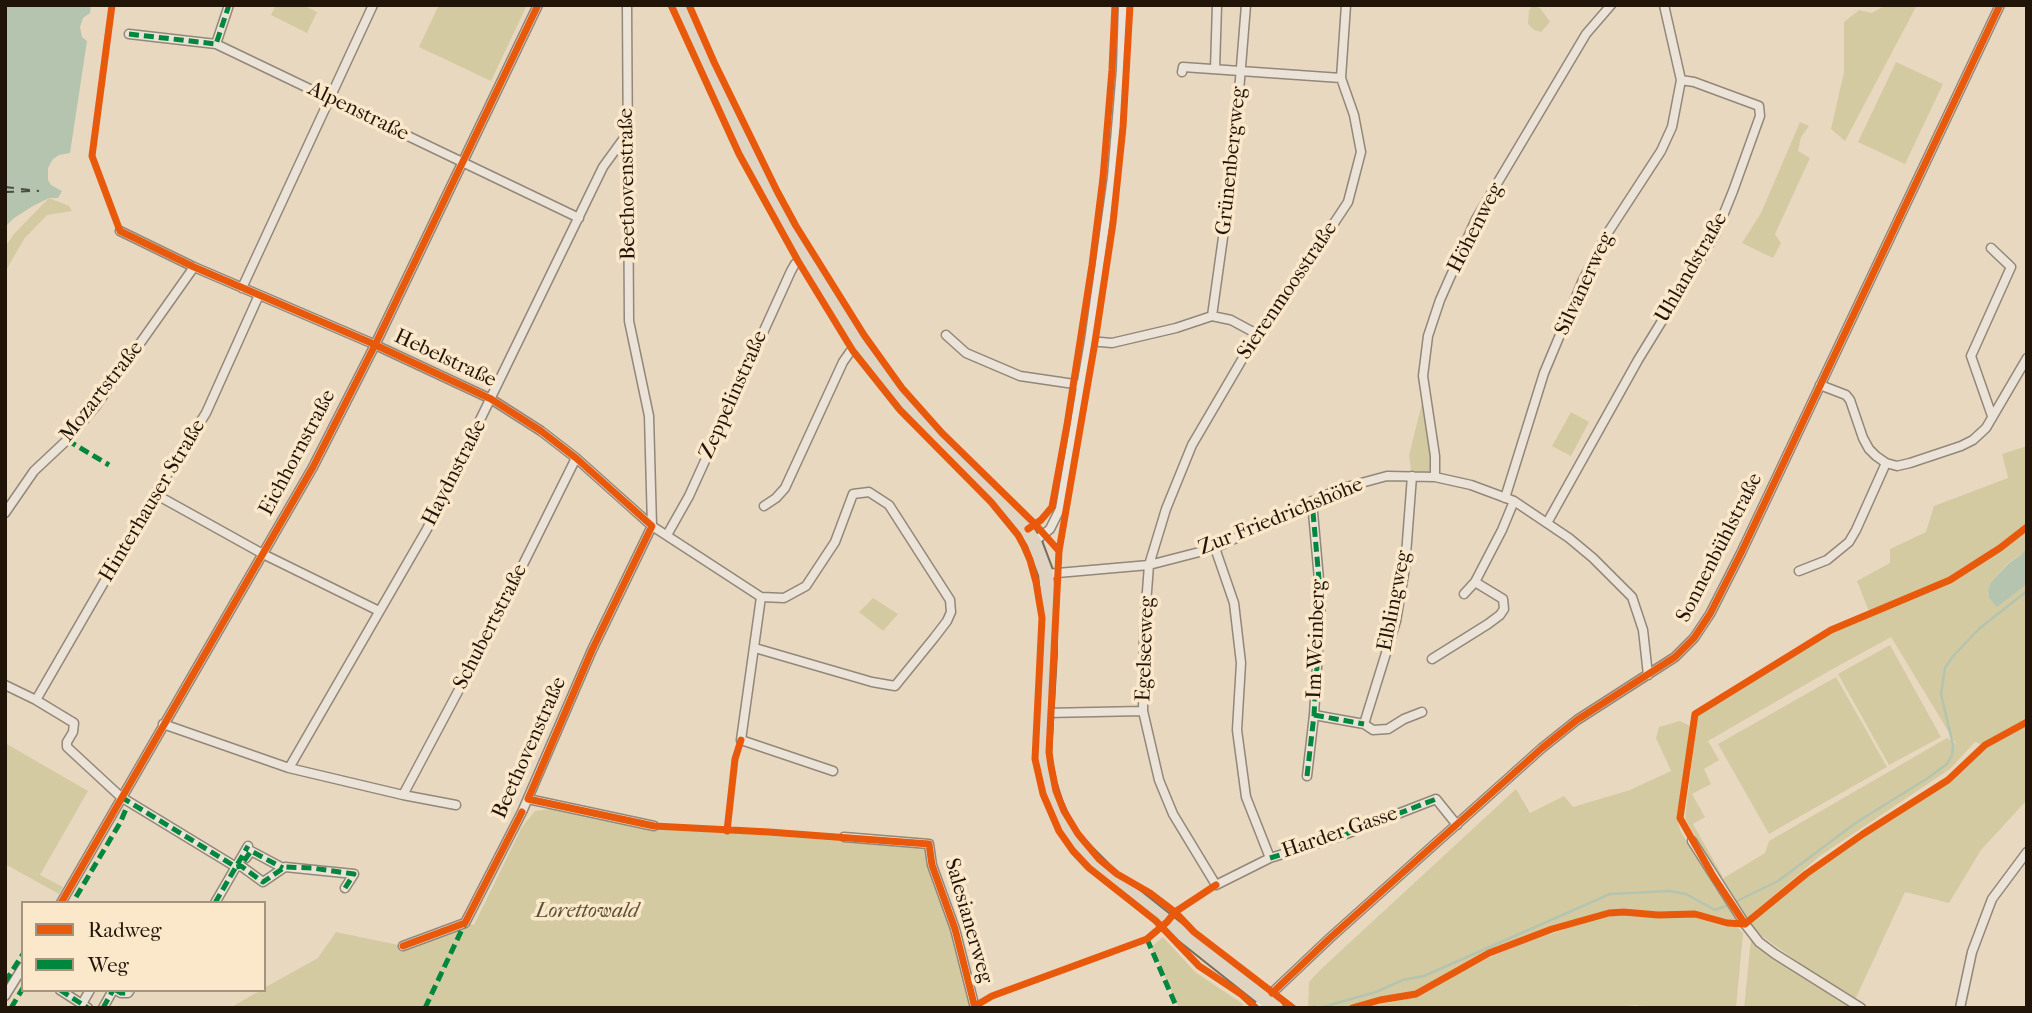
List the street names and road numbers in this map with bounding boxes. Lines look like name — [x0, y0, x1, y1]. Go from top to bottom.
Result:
street label: Alpenstraße — [303, 77, 413, 147]
street label: Grünenbergweg — [1212, 86, 1252, 236]
street label: Beethovenstraße — [614, 108, 642, 260]
street label: Höhenweg — [1443, 179, 1509, 277]
street label: Uhlandstraße — [1650, 208, 1734, 328]
street label: Sierenmoosstraße — [1233, 217, 1343, 365]
street label: Silvanerweg — [1550, 228, 1620, 340]
street label: Hebelstraße — [390, 324, 500, 394]
street label: Zeppelinstraße — [694, 327, 774, 463]
street label: Mozartstraße — [55, 337, 149, 447]
street label: Eichhornstraße — [254, 386, 342, 520]
street label: Hinterhauser Straße — [94, 415, 212, 587]
street label: Haydnstraße — [417, 416, 493, 530]
street label: Sonnenbühlstraße — [1671, 469, 1769, 627]
street label: Zur Friedrichshöhe — [1195, 472, 1367, 562]
street label: Elblingweg — [1373, 549, 1417, 653]
street label: Schubertstraße — [449, 560, 533, 694]
street label: Im Weinberg — [1302, 579, 1332, 699]
street label: Egelseeweg — [1132, 596, 1160, 702]
street label: Beethovenstraße — [488, 673, 572, 823]
street label: Harder Gasse — [1279, 801, 1401, 865]
street label: Salesianerweg — [938, 856, 998, 986]

